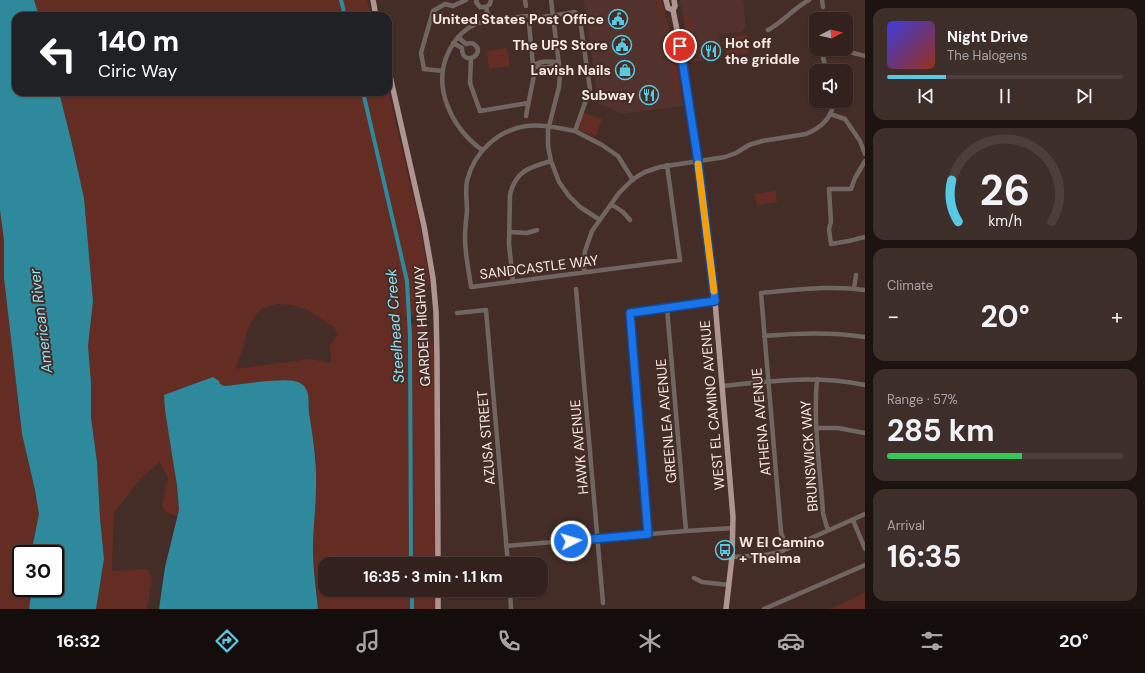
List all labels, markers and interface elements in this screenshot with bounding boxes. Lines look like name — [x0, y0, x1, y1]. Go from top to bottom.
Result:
public building icon: United States Post Office — [607, 8, 629, 30]
place label: United States Post Office — [432, 10, 604, 28]
north arrow — [809, 12, 853, 56]
map controls — [809, 12, 853, 108]
text: 140 m — [98, 23, 179, 60]
text: Night Drive — [947, 27, 1028, 47]
icon: left — [32, 28, 84, 80]
pin — [663, 29, 697, 63]
public building icon: The UPS Store — [611, 34, 633, 56]
place label: Hot off the griddle — [725, 34, 800, 68]
icon: arrive — [669, 35, 691, 57]
place label: The UPS Store — [512, 36, 608, 54]
restaurant icon: Hot off the griddle — [700, 40, 722, 62]
text: The Halogens — [947, 47, 1027, 64]
text: Ciric Way — [98, 59, 177, 83]
shop icon: Lavish Nails — [614, 59, 636, 81]
place label: Lavish Nails — [531, 61, 611, 79]
button: sound — [809, 64, 853, 108]
restaurant icon: Subway — [638, 84, 660, 106]
icon: previous — [915, 85, 937, 107]
icon: pause — [994, 85, 1016, 107]
icon: next — [1073, 85, 1095, 107]
place label: Subway — [581, 86, 636, 104]
text: 26 — [980, 164, 1030, 218]
text: km/h — [988, 212, 1022, 230]
street label: SANDCASTLE WAY — [479, 251, 599, 283]
street label: GARDEN HIGHWAY — [410, 265, 434, 387]
water label: American River — [25, 267, 57, 375]
water label: Steelhead Creek — [381, 268, 409, 384]
text: Climate — [887, 277, 933, 294]
text: 20° — [980, 297, 1030, 336]
text: − — [887, 302, 899, 331]
text: + — [1111, 302, 1123, 331]
street label: WEST EL CAMINO AVENUE — [696, 319, 728, 491]
street label: GREENLEA AVENUE — [652, 358, 680, 484]
street label: ATHENA AVENUE — [747, 367, 775, 477]
street label: AZUSA STREET — [473, 390, 499, 486]
text: Range · 57% — [887, 391, 958, 408]
street label: HAWK AVENUE — [566, 399, 592, 495]
street label: BRUNSWICK WAY — [796, 400, 822, 512]
text: 285 km — [887, 411, 994, 450]
text: Arrival — [887, 517, 925, 534]
position arrow — [550, 520, 592, 562]
place label: W El Camino + Thelma — [739, 533, 824, 567]
text: 16:35 — [887, 537, 961, 576]
bus stop icon: W El Camino + Thelma — [714, 539, 736, 561]
speed limit sign: 30 — [12, 545, 64, 597]
text: 16:35 · 3 min · 1.1 km — [363, 567, 503, 587]
icon: directions — [213, 627, 241, 655]
icon: music — [354, 627, 382, 655]
icon: phone — [495, 627, 523, 655]
icon: climate — [636, 627, 664, 655]
icon: car — [777, 627, 805, 655]
icon: filters — [918, 627, 946, 655]
text: 16:32 — [56, 629, 100, 653]
text: 20° — [1059, 629, 1088, 653]

